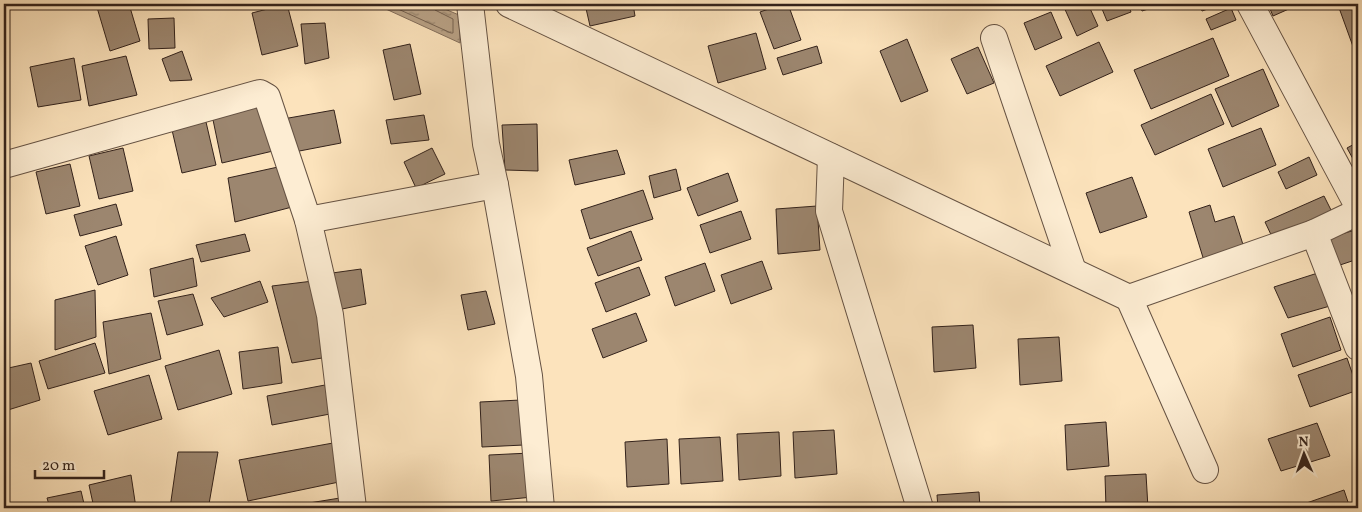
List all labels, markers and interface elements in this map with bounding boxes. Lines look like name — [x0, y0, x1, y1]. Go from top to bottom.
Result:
north arrow — [1280, 430, 1330, 480]
text: N — [1298, 433, 1309, 452]
scale bar — [35, 447, 104, 479]
text: 20 m — [42, 456, 75, 477]

